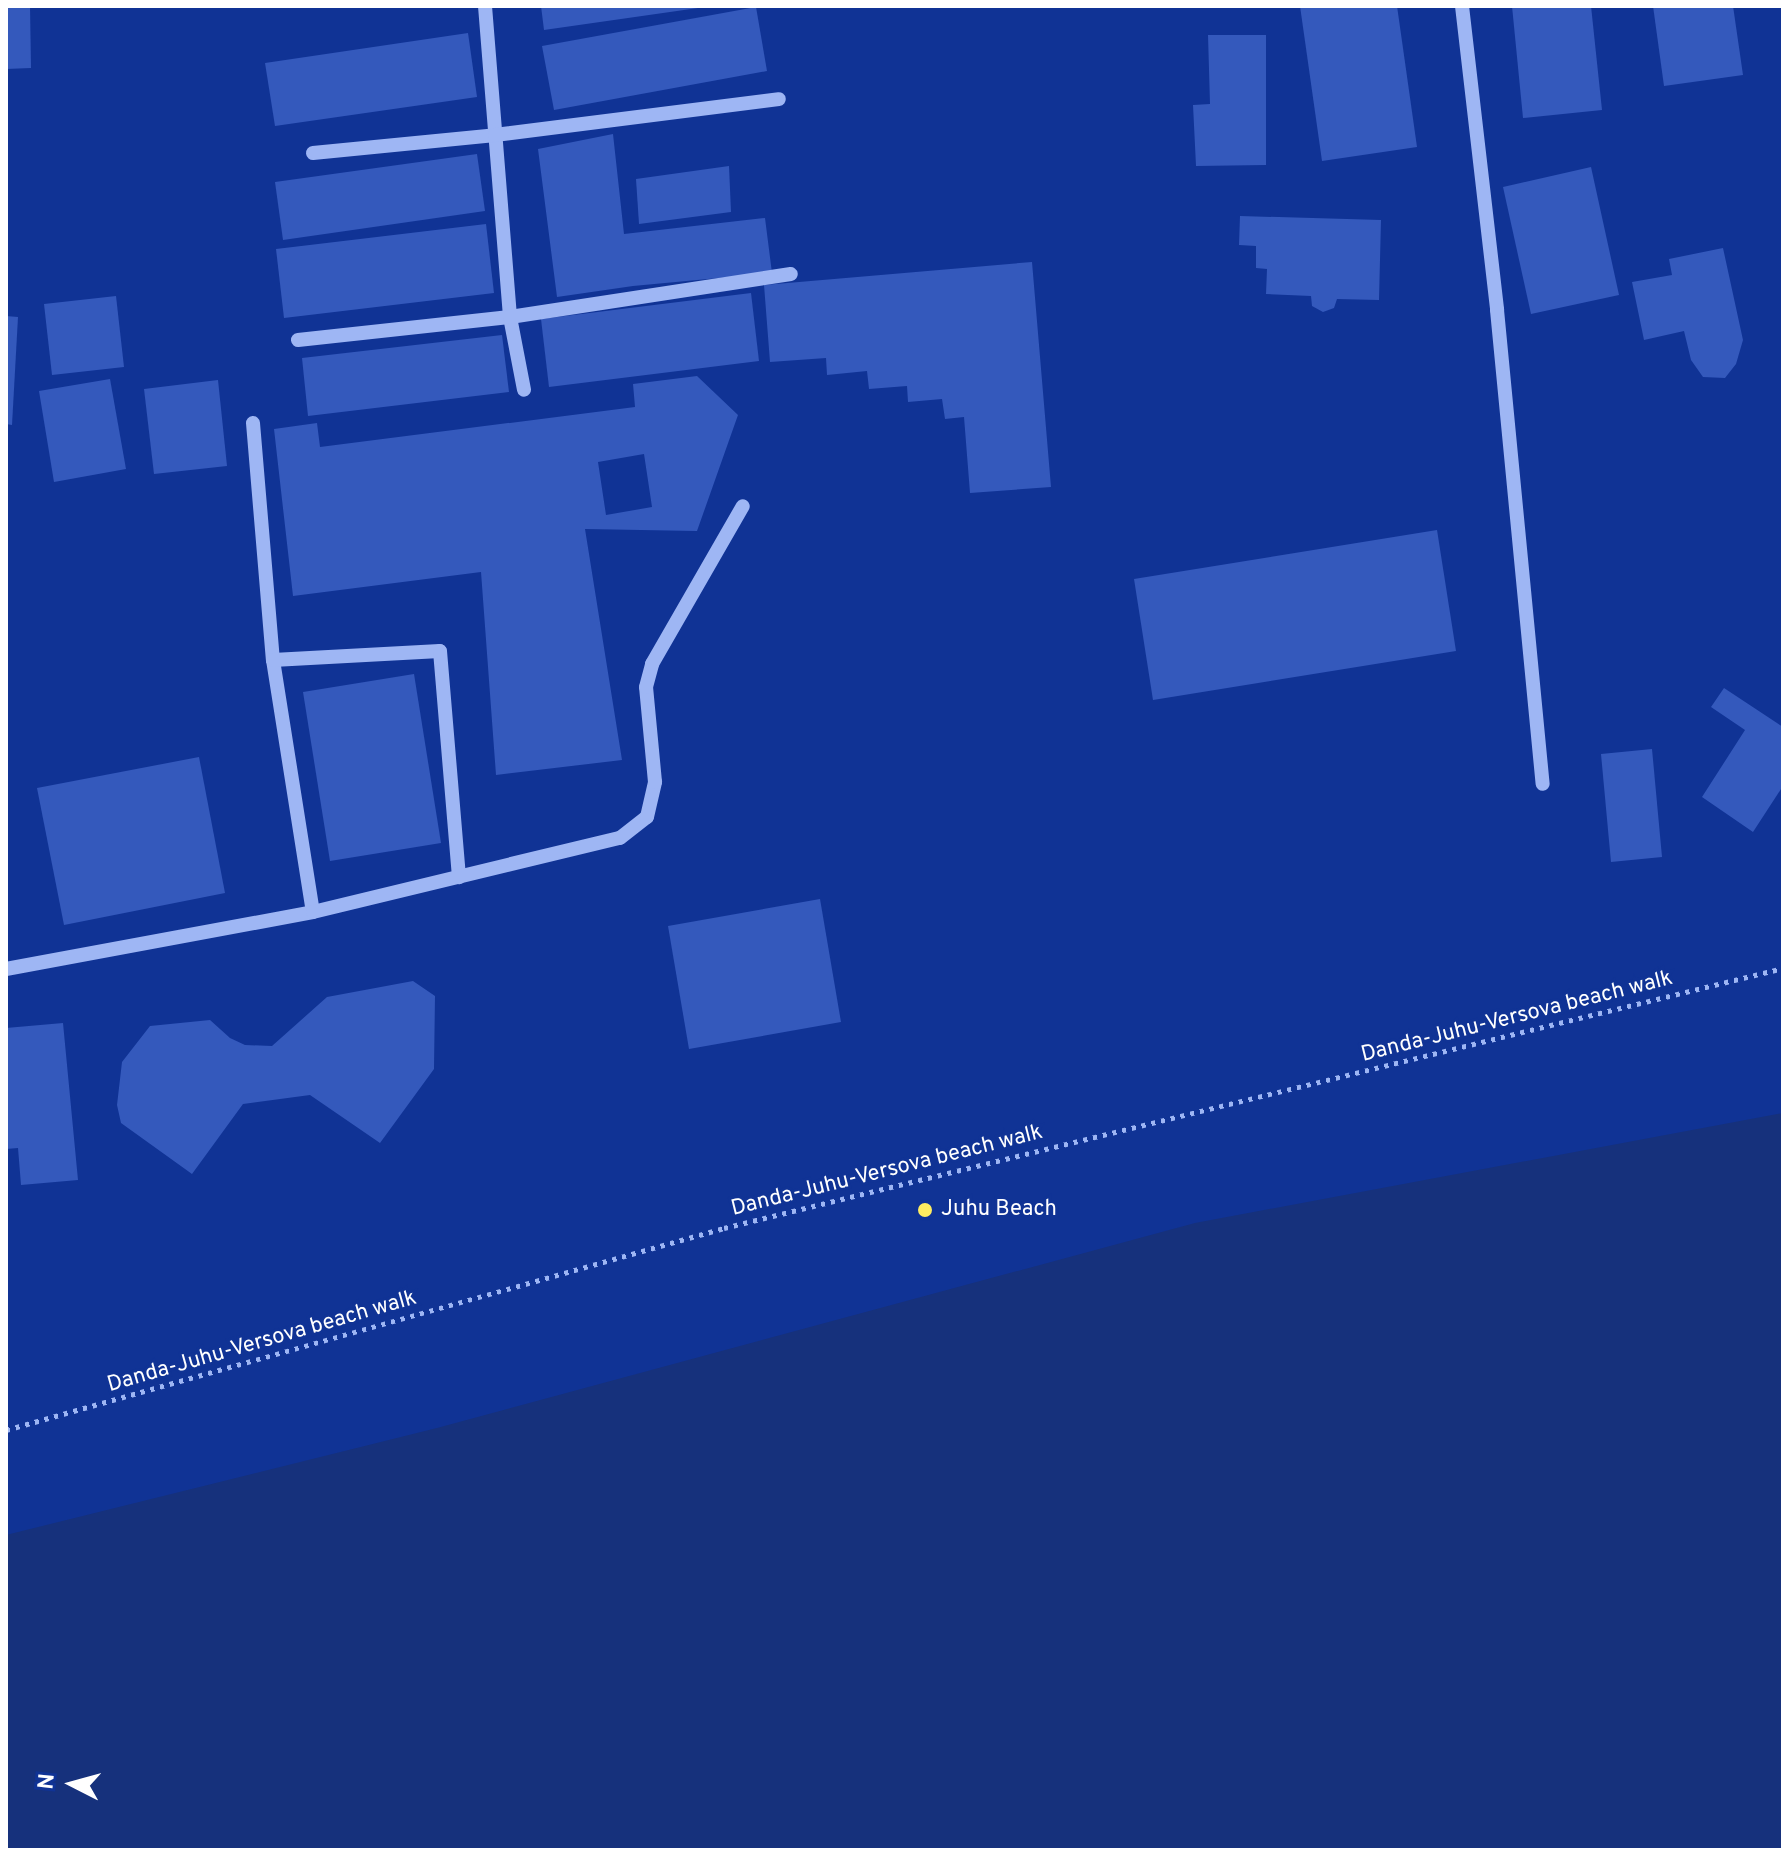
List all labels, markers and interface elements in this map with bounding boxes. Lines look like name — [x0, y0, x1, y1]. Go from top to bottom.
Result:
street label: Danda-Juhu-Versova beach walk — [1358, 965, 1676, 1069]
street label: Danda-Juhu-Versova beach walk — [728, 1119, 1046, 1223]
place label: Juhu Beach — [941, 1197, 1057, 1223]
marker: Juhu Beach — [916, 1201, 934, 1219]
street label: Danda-Juhu-Versova beach walk — [104, 1285, 420, 1399]
north arrow — [32, 1744, 112, 1824]
text: N — [33, 1772, 62, 1791]

